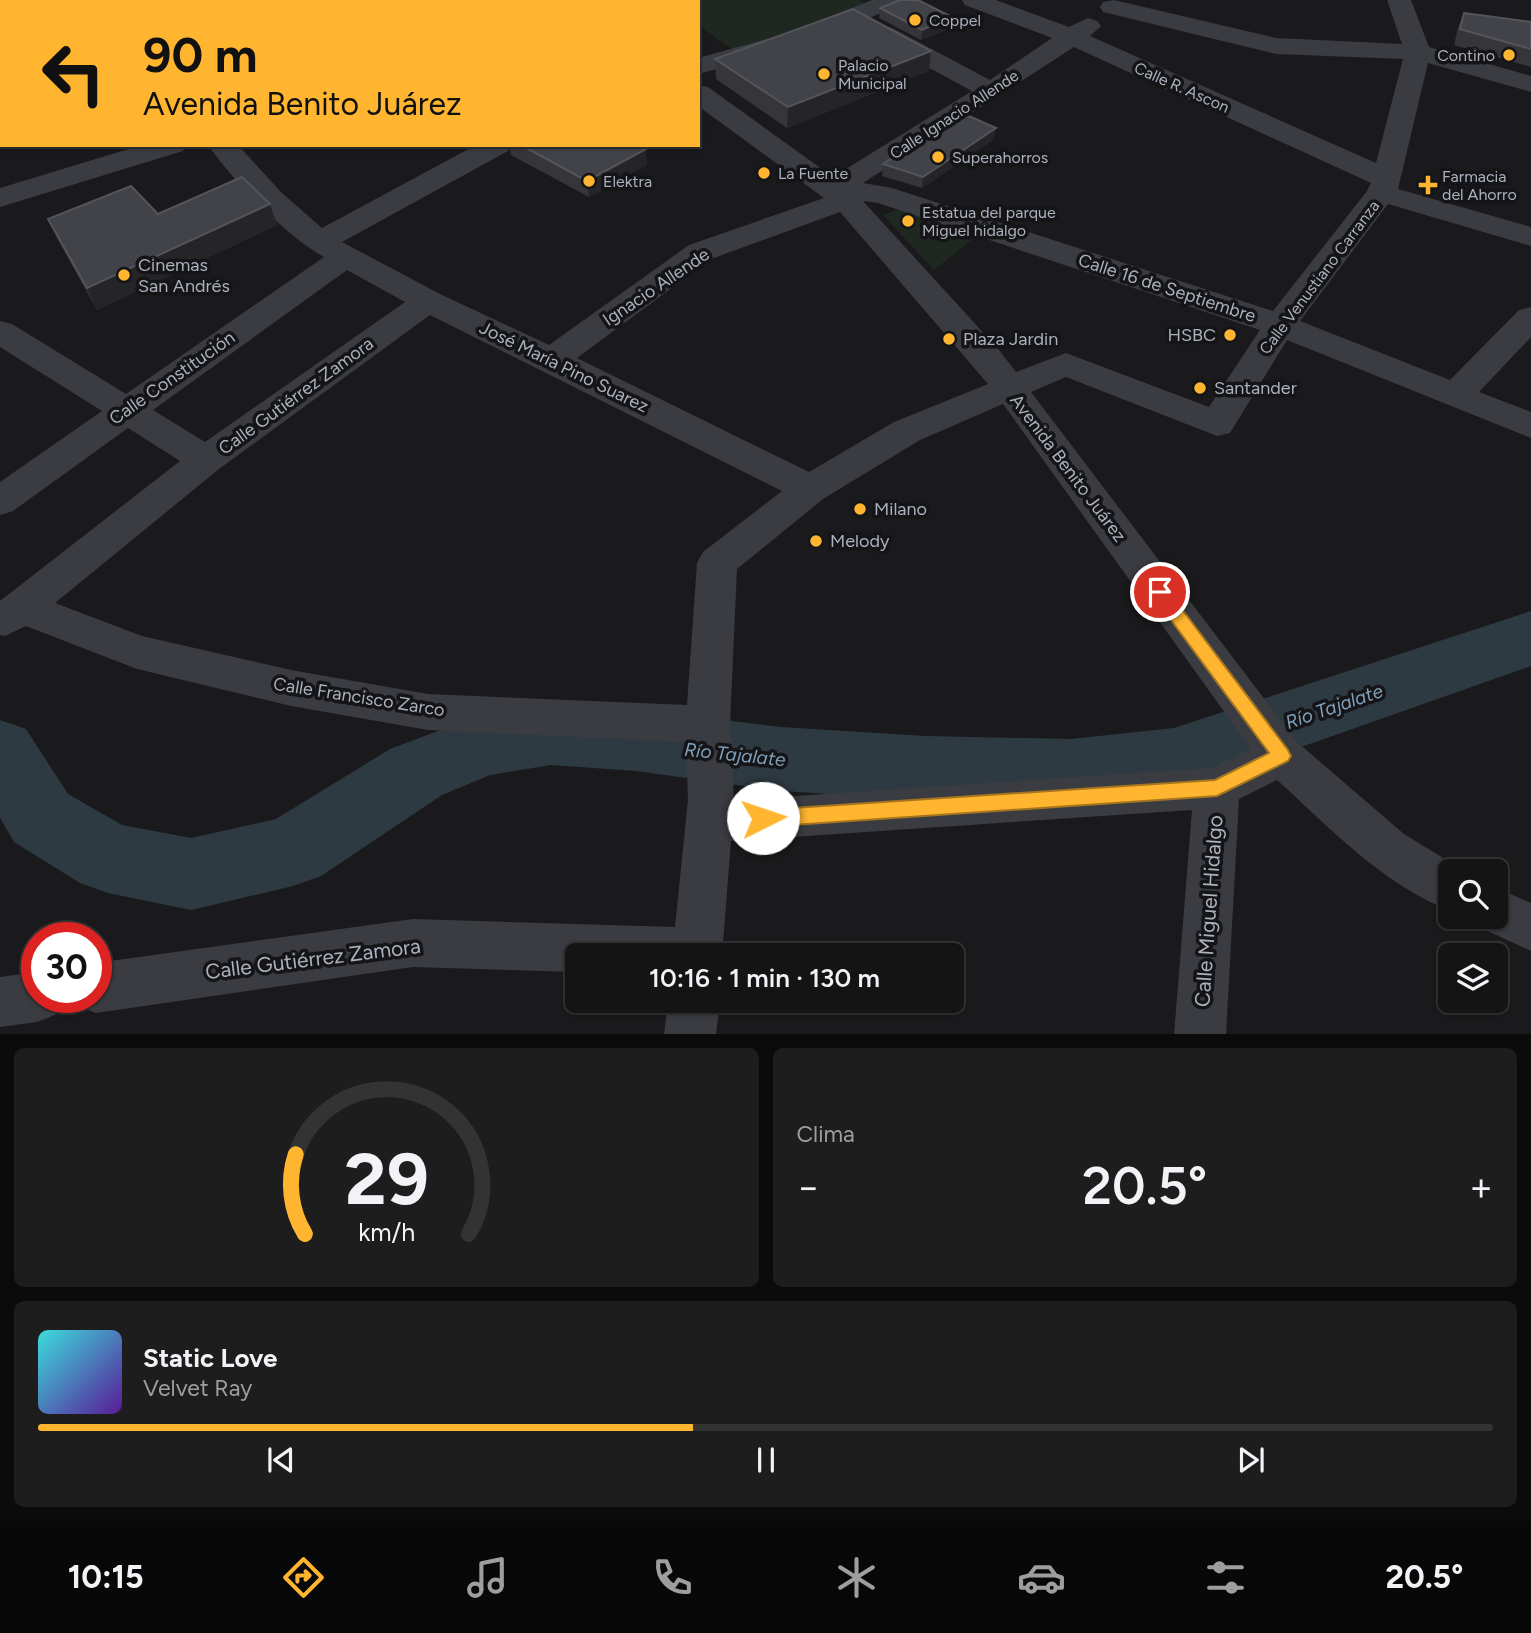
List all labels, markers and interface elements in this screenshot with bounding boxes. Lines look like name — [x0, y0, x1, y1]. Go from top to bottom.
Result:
place label: Coppel — [929, 11, 981, 30]
marker: Coppel — [907, 12, 923, 28]
text: 90 m — [143, 25, 258, 84]
icon: left — [28, 28, 119, 119]
place label: Contino — [1437, 46, 1495, 65]
marker: Contino — [1501, 47, 1517, 63]
place label: Palacio Municipal — [838, 56, 907, 93]
street label: Calle R. Ascon — [1131, 58, 1232, 117]
marker: Palacio Municipal — [816, 66, 832, 82]
street label: Calle Ignacio Allende — [886, 66, 1022, 163]
text: Avenida Benito Juárez — [143, 85, 462, 123]
place label: Superahorros — [952, 148, 1048, 167]
marker: Superahorros — [930, 149, 946, 165]
place label: La Fuente — [778, 164, 849, 183]
marker: La Fuente — [756, 165, 772, 181]
place label: Farmacia del Ahorro — [1442, 167, 1517, 204]
place label: Elektra — [603, 172, 652, 191]
marker: Elektra — [581, 173, 597, 189]
marker: Farmacia del Ahorro — [1420, 177, 1436, 193]
street label: Calle Venustiano Carranza — [1255, 197, 1383, 358]
place label: Estatua del parque Miguel hidalgo — [922, 203, 1056, 240]
marker: Estatua del parque Miguel hidalgo — [900, 213, 916, 229]
street label: Ignacio Allende — [599, 243, 714, 331]
street label: Calle 16 de Septiembre — [1075, 249, 1259, 327]
place label: Cinemas San Andrés — [138, 254, 230, 297]
marker: Cinemas San Andrés — [116, 267, 132, 283]
street label: José María Pino Suarez — [476, 317, 652, 418]
place label: HSBC — [1167, 324, 1216, 346]
street label: Calle Constitución — [105, 326, 239, 430]
marker: HSBC — [1222, 327, 1238, 343]
place label: Plaza Jardin — [963, 328, 1058, 350]
marker: Plaza Jardin — [941, 331, 957, 347]
street label: Calle Gutiérrez Zamora — [214, 332, 378, 460]
place label: Santander — [1214, 377, 1297, 399]
marker: Santander — [1192, 380, 1208, 396]
street label: Avenida Benito Juárez — [1005, 390, 1131, 546]
place label: Milano — [874, 498, 927, 520]
marker: Milano — [852, 501, 868, 517]
place label: Melody — [830, 530, 890, 552]
marker: Melody — [808, 533, 824, 549]
pin — [1130, 562, 1190, 622]
icon: arrive — [1141, 573, 1179, 611]
street label: Calle Francisco Zarco — [272, 673, 446, 721]
water label: Río Tajalate — [1282, 679, 1387, 734]
water label: Río Tajalate — [683, 738, 787, 771]
position arrow — [726, 781, 800, 855]
street label: Calle Miguel Hidalgo — [1189, 814, 1228, 1008]
map controls — [1438, 859, 1508, 1013]
button: search — [1438, 859, 1508, 929]
speed limit sign: 30 — [21, 922, 112, 1013]
street label: Calle Gutiérrez Zamora — [204, 933, 422, 984]
button: layers — [1438, 943, 1508, 1013]
text: 10:16 · 1 min · 130 m — [649, 962, 880, 994]
text: Clima — [797, 1120, 855, 1148]
text: 29 — [344, 1135, 428, 1222]
text: 20.5° — [1082, 1155, 1207, 1217]
text: − — [797, 1164, 820, 1210]
text: + — [1469, 1164, 1493, 1210]
text: km/h — [358, 1216, 415, 1246]
text: Static Love — [143, 1342, 277, 1374]
text: Velvet Ray — [143, 1374, 252, 1402]
icon: previous — [262, 1441, 300, 1479]
icon: pause — [747, 1441, 785, 1479]
icon: next — [1232, 1441, 1270, 1479]
icon: directions — [279, 1553, 328, 1602]
icon: music — [463, 1553, 512, 1602]
icon: phone — [648, 1553, 697, 1602]
icon: climate — [832, 1553, 881, 1602]
icon: car — [1017, 1553, 1066, 1602]
icon: filters — [1201, 1553, 1250, 1602]
text: 10:15 — [68, 1558, 144, 1596]
text: 20.5° — [1385, 1558, 1463, 1596]

